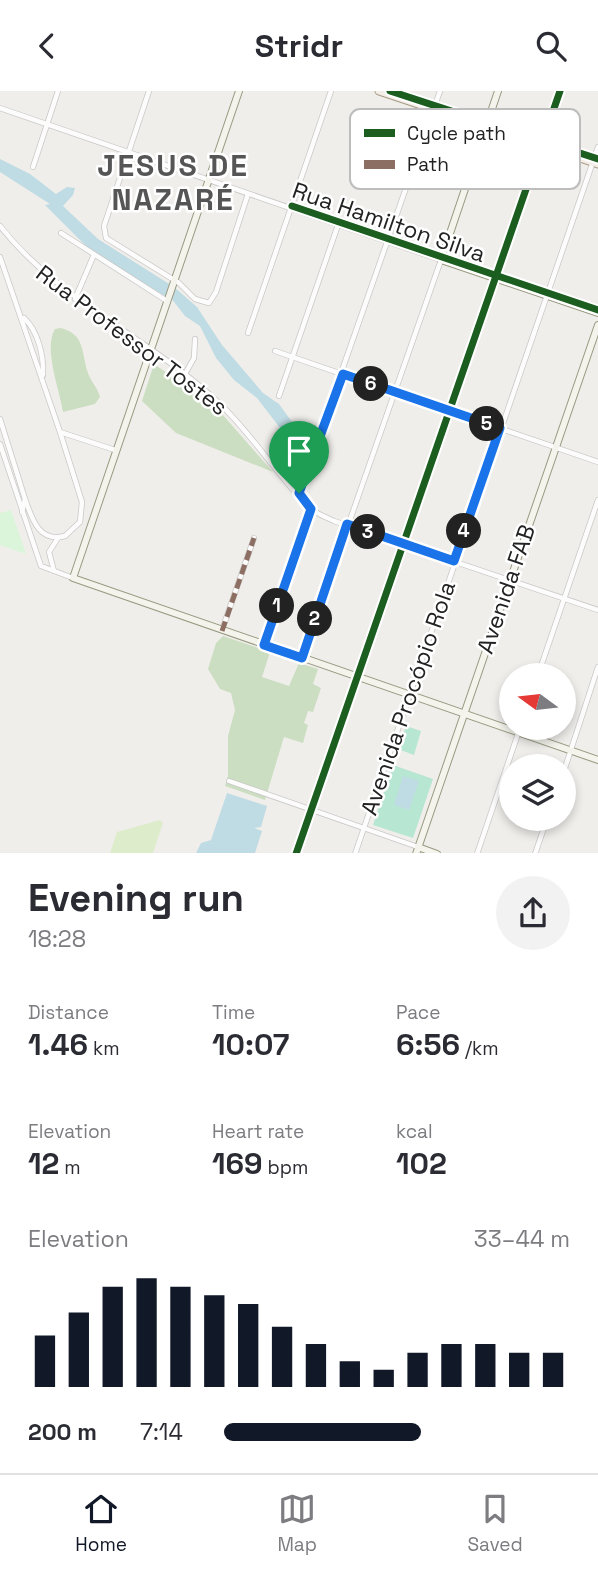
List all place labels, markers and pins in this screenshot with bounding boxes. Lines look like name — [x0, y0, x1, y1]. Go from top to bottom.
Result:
pin: 6 — [354, 367, 388, 401]
pin: 5 — [470, 407, 504, 441]
pin — [269, 421, 329, 493]
pin: 4 — [447, 513, 482, 549]
pin: 3 — [350, 515, 386, 549]
pin: 1 — [260, 589, 294, 623]
pin: 2 — [298, 601, 332, 637]

